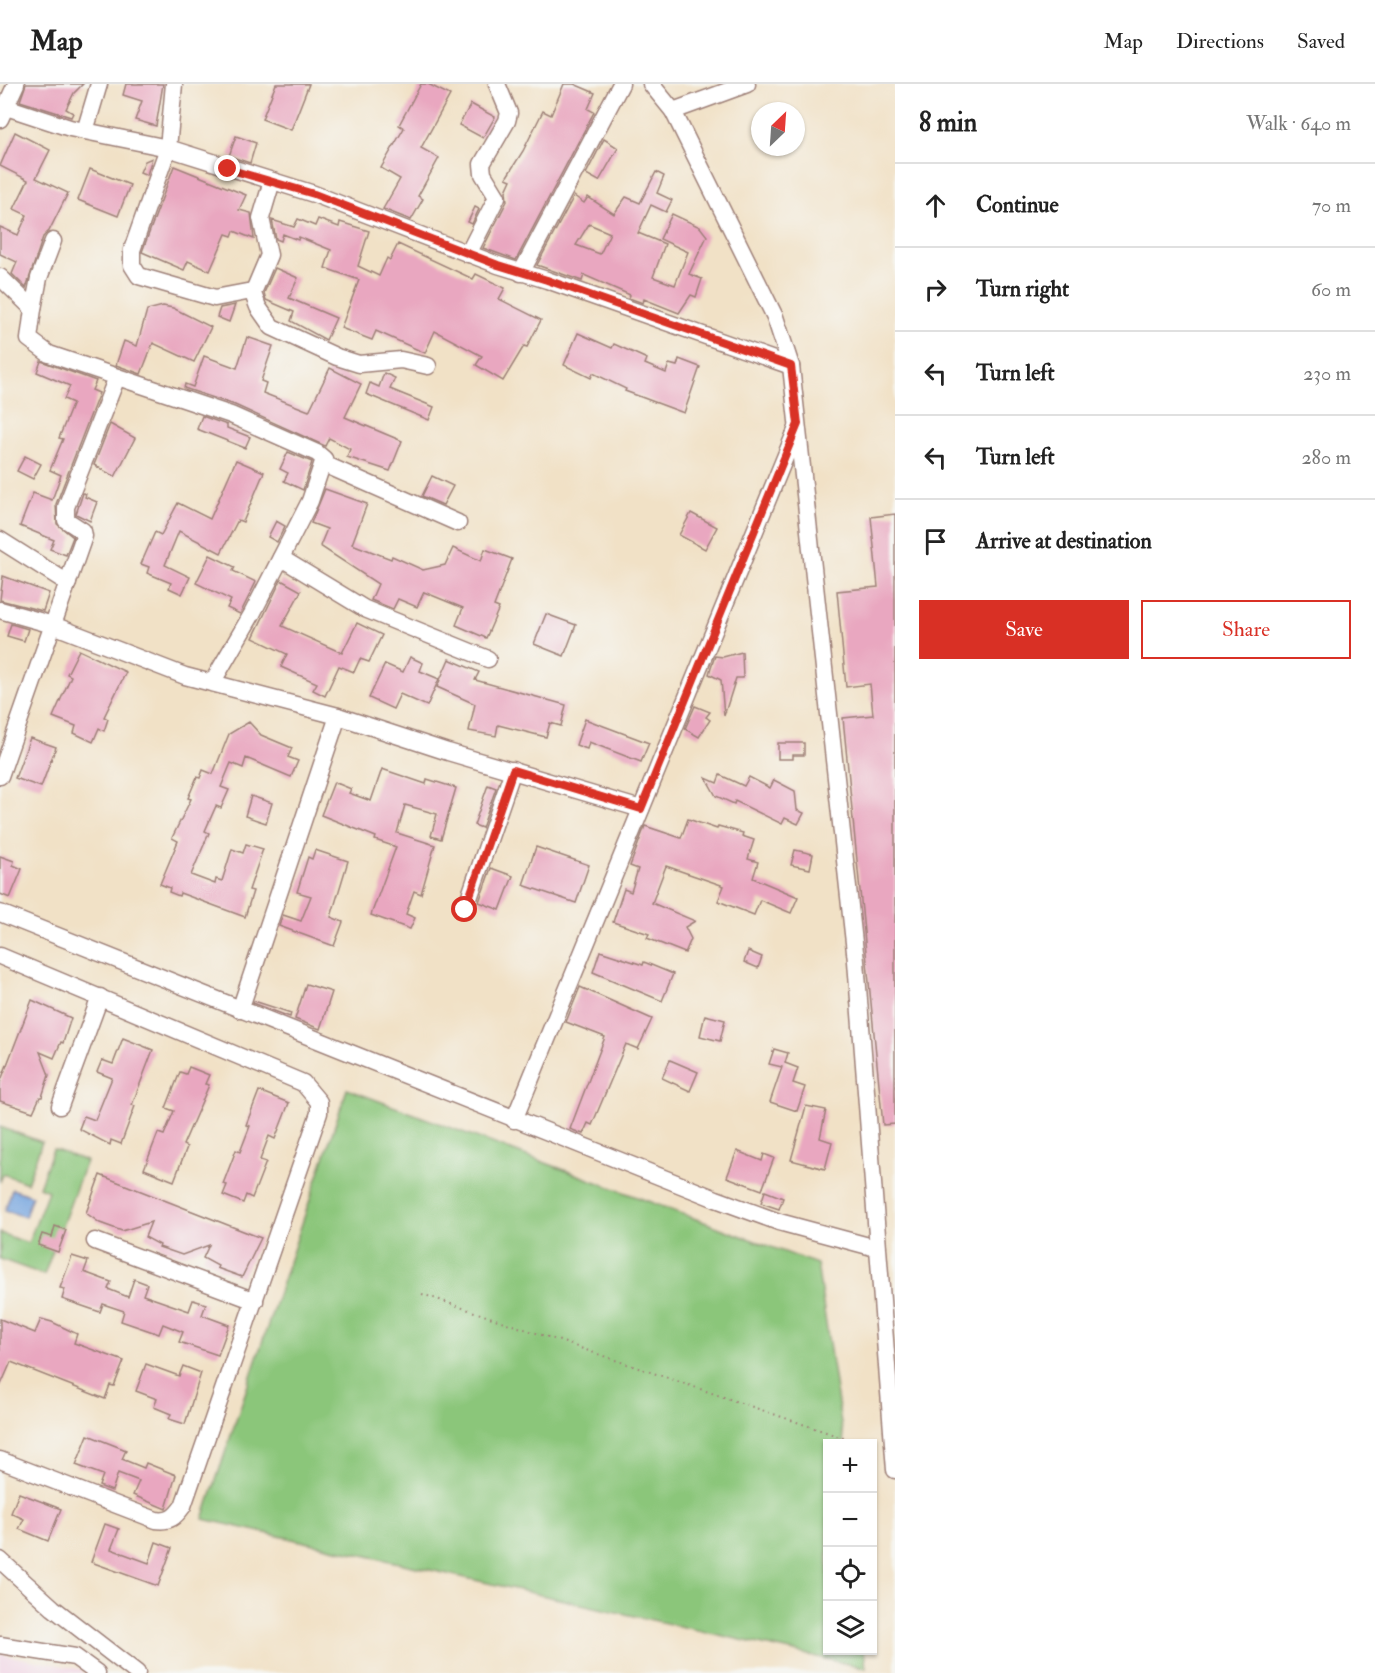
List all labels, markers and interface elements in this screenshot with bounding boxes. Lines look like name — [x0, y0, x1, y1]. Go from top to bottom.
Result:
text: Map — [30, 24, 83, 59]
text: Map — [1103, 28, 1143, 55]
text: Directions — [1176, 28, 1264, 55]
text: Saved — [1297, 28, 1345, 55]
north arrow — [751, 102, 805, 156]
text: 8 min — [919, 107, 977, 139]
text: Walk · 640 m — [1246, 111, 1351, 136]
route end — [214, 155, 240, 181]
icon: ahead — [919, 189, 952, 222]
text: Continue — [976, 191, 1059, 219]
text: 70 m — [1312, 193, 1351, 218]
icon: right — [919, 273, 952, 306]
text: Turn right — [976, 275, 1069, 303]
text: 60 m — [1311, 277, 1351, 302]
icon: left — [919, 357, 952, 390]
text: Turn left — [976, 359, 1055, 387]
text: 230 m — [1303, 361, 1351, 386]
icon: left — [919, 441, 952, 474]
text: Turn left — [976, 443, 1055, 471]
text: 280 m — [1301, 445, 1351, 470]
icon: arrive — [919, 525, 952, 558]
text: Arrive at destination — [976, 527, 1152, 555]
button: Save — [919, 600, 1129, 659]
button: Share — [1141, 600, 1351, 659]
route start — [451, 896, 477, 922]
map controls — [823, 1439, 877, 1655]
button: + — [823, 1439, 877, 1493]
button: − — [823, 1493, 877, 1547]
button: locate — [823, 1547, 877, 1601]
button: layers — [823, 1601, 877, 1655]

